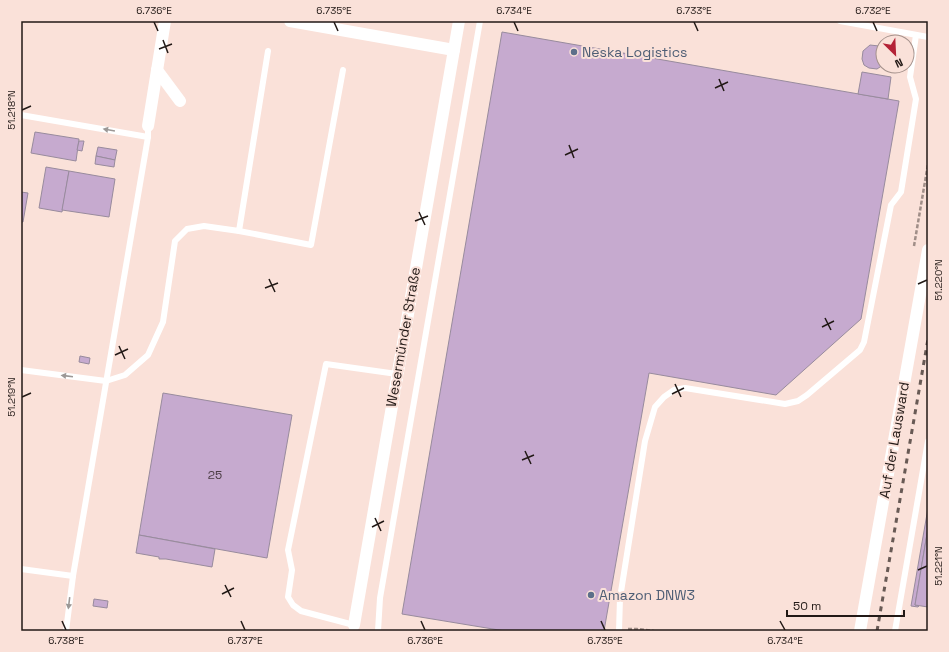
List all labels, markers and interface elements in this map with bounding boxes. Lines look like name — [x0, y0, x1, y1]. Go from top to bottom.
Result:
text: 6.736°E — [136, 4, 172, 17]
text: 6.735°E — [316, 4, 352, 17]
text: 6.734°E — [496, 4, 532, 17]
text: 6.733°E — [676, 4, 712, 17]
text: 6.732°E — [855, 4, 891, 17]
north arrow — [875, 34, 915, 74]
place label: Neska Logistics — [582, 43, 687, 61]
marker: Neska Logistics — [569, 47, 579, 57]
text: N — [893, 55, 905, 71]
text: 51.218°N — [5, 90, 18, 130]
one-way arrow — [103, 127, 115, 133]
text: 51.220°N — [932, 259, 945, 301]
street label: Wesermünder Straße — [382, 266, 424, 408]
one-way arrow — [61, 373, 73, 379]
text: 51.219°N — [5, 377, 18, 417]
street label: Auf der Lausward — [875, 380, 913, 500]
house number: 25 — [208, 467, 222, 483]
text: 51.221°N — [932, 546, 945, 586]
place label: Amazon DNW3 — [599, 586, 695, 604]
marker: Amazon DNW3 — [586, 590, 596, 600]
scale bar — [787, 592, 904, 618]
one-way arrow — [66, 597, 73, 610]
text: 50 m — [793, 598, 821, 614]
text: 6.738°E — [48, 634, 84, 647]
text: 6.737°E — [227, 634, 263, 647]
text: 6.736°E — [407, 634, 443, 647]
text: 6.735°E — [587, 634, 623, 647]
text: 6.734°E — [767, 634, 803, 647]

